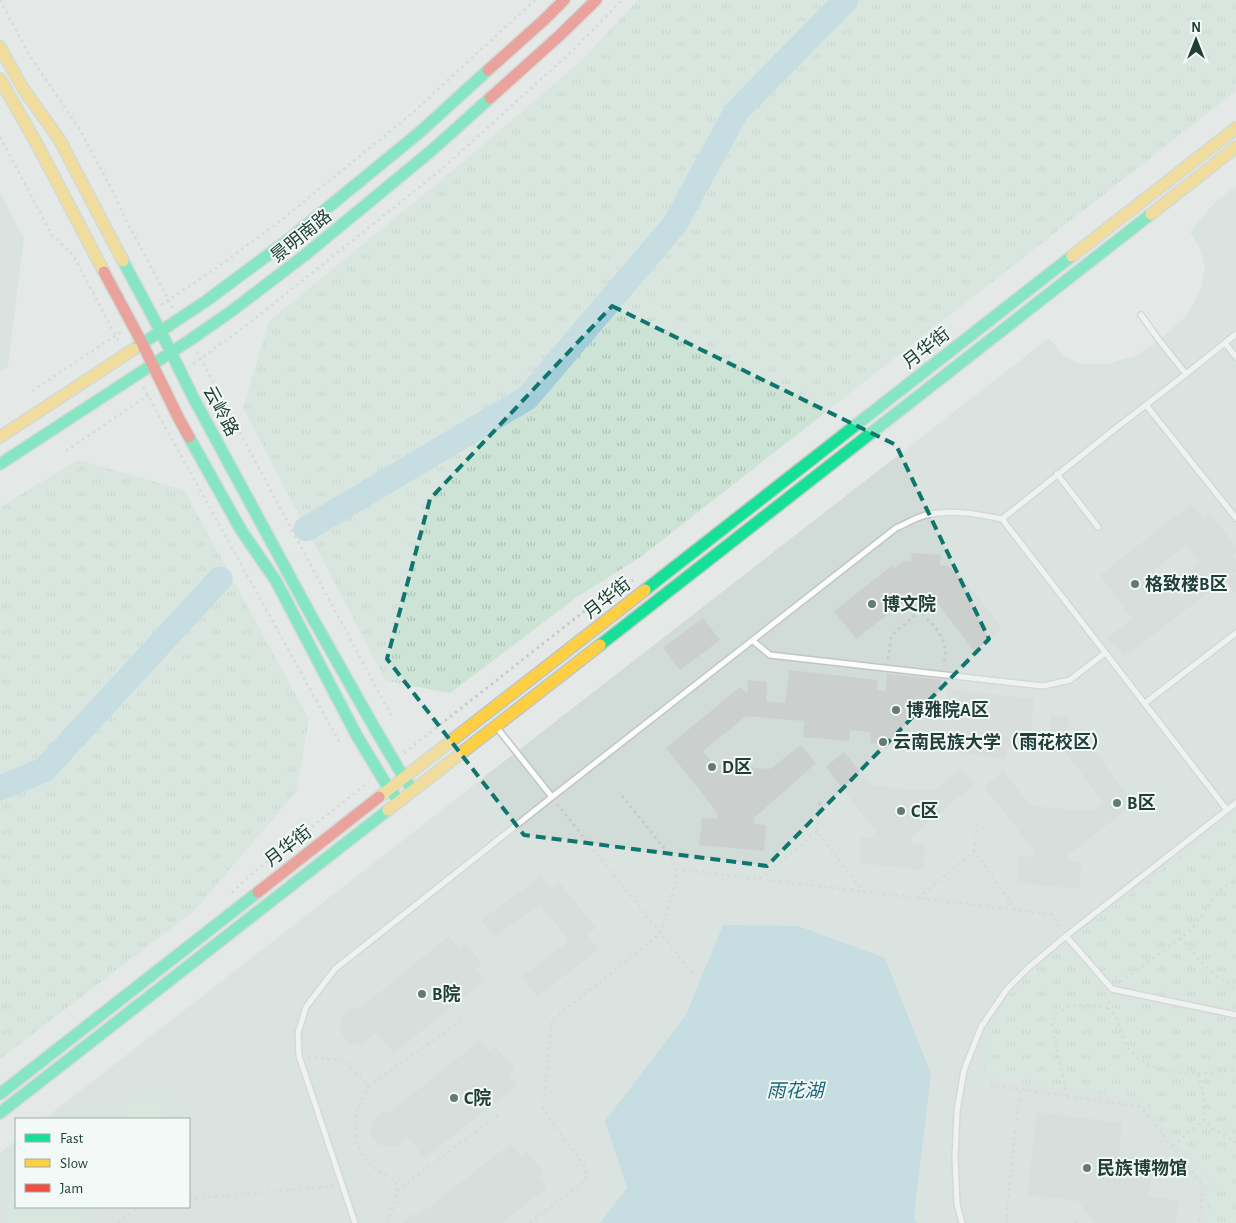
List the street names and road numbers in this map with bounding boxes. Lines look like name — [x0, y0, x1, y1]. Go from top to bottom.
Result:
street label: 景明南路 — [267, 206, 335, 266]
street label: 月华街 — [899, 323, 953, 373]
street label: 云岭路 — [199, 382, 243, 440]
street label: 月华街 — [580, 573, 634, 623]
street label: 月华街 — [261, 821, 315, 871]

